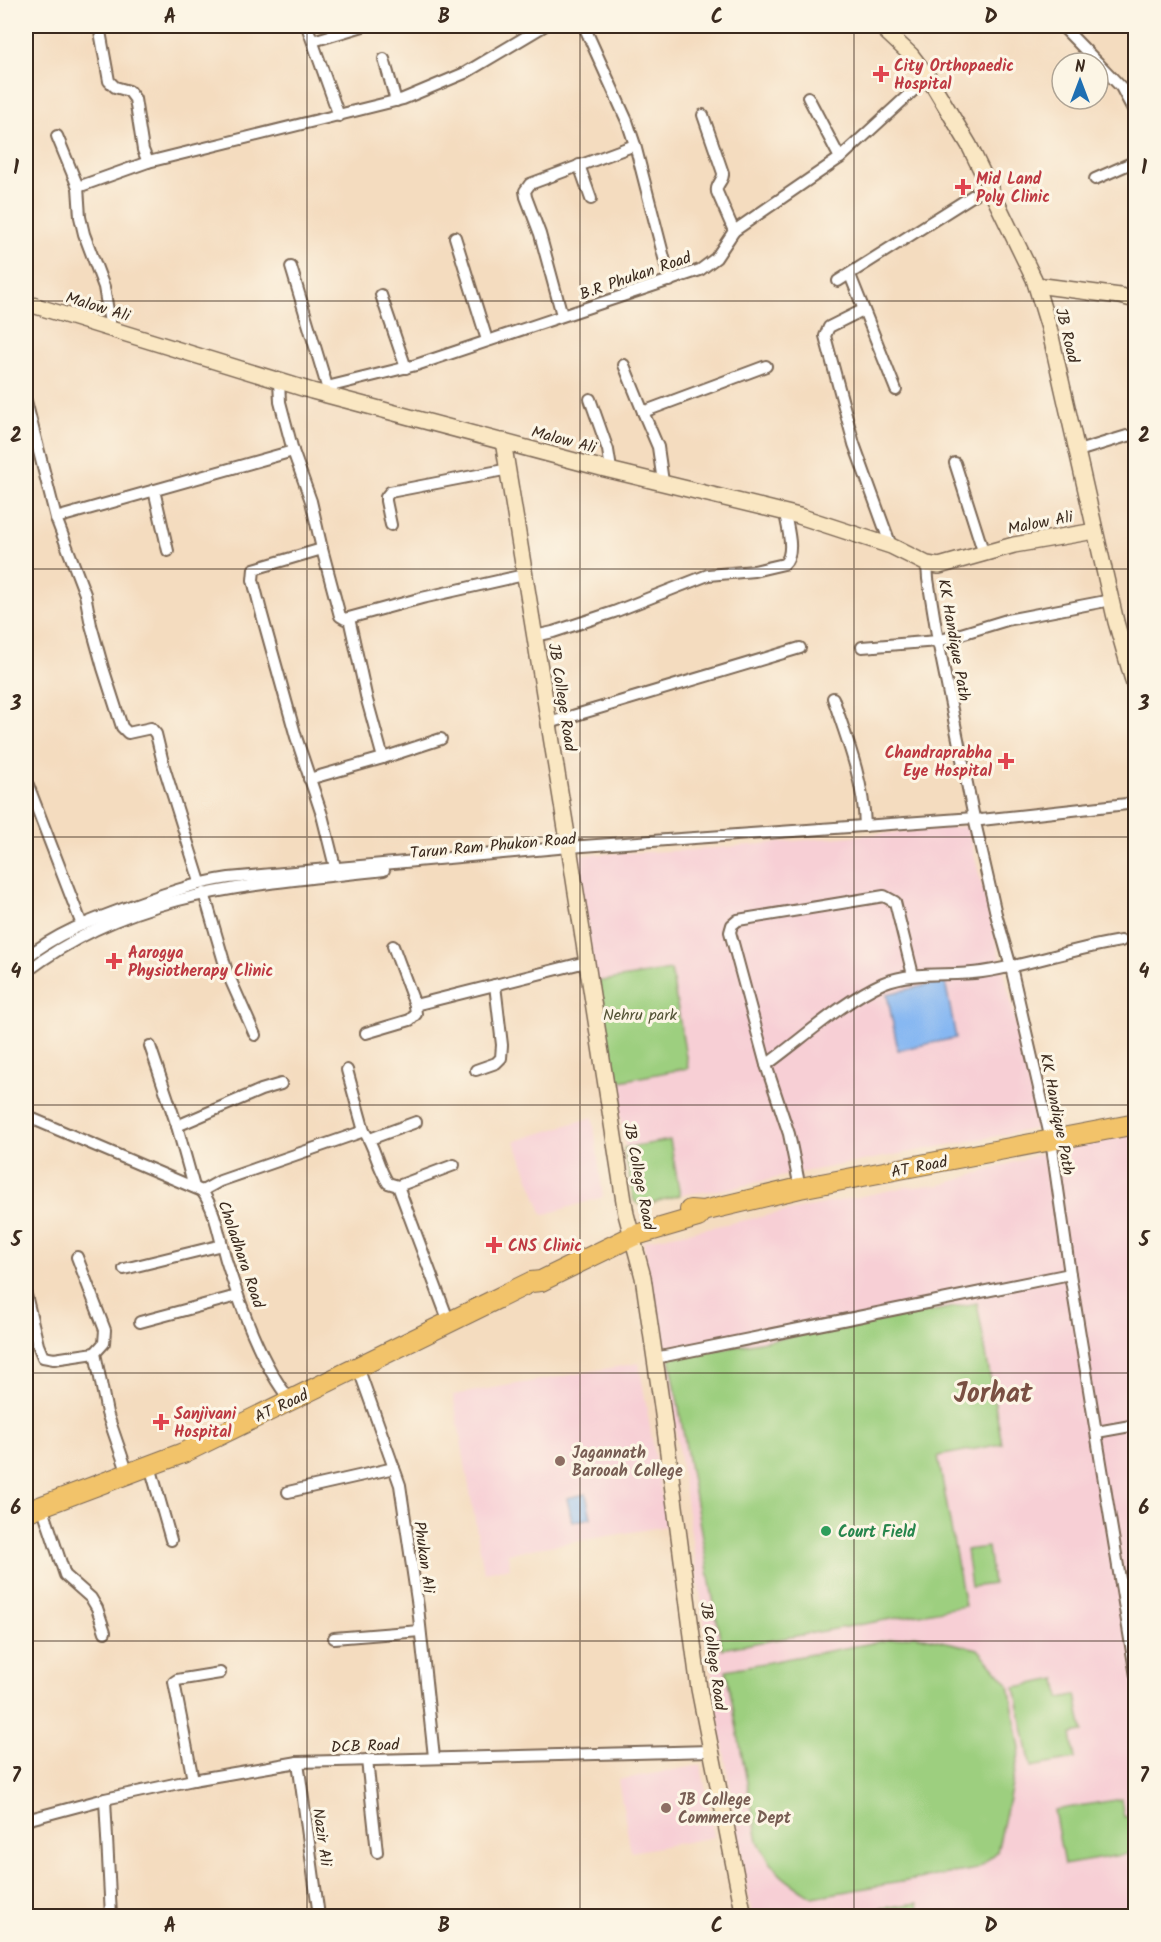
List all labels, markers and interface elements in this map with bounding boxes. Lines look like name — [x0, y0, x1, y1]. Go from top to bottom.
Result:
text: A — [164, 2, 176, 34]
text: B — [438, 2, 450, 34]
text: C — [711, 2, 723, 34]
text: D — [984, 2, 998, 34]
north arrow — [1050, 51, 1110, 111]
place label: City Orthopaedic Hospital — [894, 54, 1014, 97]
text: N — [1075, 55, 1085, 80]
marker: City Orthopaedic Hospital — [872, 65, 890, 83]
text: 1 — [13, 153, 19, 185]
text: 1 — [1141, 153, 1147, 185]
place label: Mid Land Poly Clinic — [976, 167, 1050, 210]
marker: Mid Land Poly Clinic — [954, 178, 972, 196]
street label: B.R Phukan Road — [576, 245, 696, 307]
street label: Malow Ali — [62, 286, 134, 329]
street label: JB Road — [1048, 305, 1086, 367]
street label: Malow Ali — [529, 420, 600, 461]
text: 2 — [10, 421, 22, 453]
text: 2 — [1138, 421, 1150, 453]
street label: Malow Ali — [1006, 505, 1076, 542]
street label: KK Handique Path — [930, 577, 977, 703]
street label: JB College Road — [541, 641, 583, 754]
text: 3 — [10, 689, 22, 721]
text: 3 — [1138, 689, 1150, 721]
place label: Chandraprabha Eye Hospital — [885, 741, 993, 784]
marker: Chandraprabha Eye Hospital — [997, 752, 1015, 770]
street label: Tarun Ram Phukon Road — [409, 827, 578, 866]
place label: Aarogya Physiotherapy Clinic — [128, 941, 273, 984]
marker: Aarogya Physiotherapy Clinic — [105, 952, 123, 970]
text: 4 — [11, 957, 22, 989]
text: 4 — [1139, 957, 1150, 989]
park label: Nehru park — [603, 1003, 677, 1028]
street label: KK Handique Path — [1032, 1051, 1081, 1177]
street label: JB College Road — [616, 1120, 661, 1233]
street label: AT Road — [889, 1150, 951, 1185]
street label: Choladhara Road — [210, 1197, 271, 1313]
text: 5 — [10, 1225, 23, 1257]
text: 5 — [1138, 1225, 1151, 1257]
place label: CNS Clinic — [508, 1234, 582, 1259]
marker: CNS Clinic — [485, 1236, 503, 1254]
district label: Jorhat — [953, 1372, 1033, 1417]
street label: AT Road — [251, 1383, 314, 1430]
place label: Sanjivani Hospital — [174, 1402, 237, 1445]
marker: Sanjivani Hospital — [152, 1413, 170, 1431]
place label: Jagannath Barooah College — [572, 1441, 683, 1484]
marker: Jagannath Barooah College — [553, 1454, 567, 1468]
text: 6 — [11, 1493, 22, 1525]
text: 6 — [1139, 1493, 1150, 1525]
street label: Phukan Ali — [406, 1520, 441, 1596]
place label: Court Field — [838, 1520, 916, 1545]
marker: Court Field — [819, 1524, 833, 1538]
street label: JB College Road — [693, 1600, 733, 1713]
street label: DCB Road — [330, 1733, 401, 1760]
text: 7 — [11, 1761, 21, 1793]
text: 7 — [1139, 1761, 1149, 1793]
place label: JB College Commerce Dept — [678, 1788, 792, 1831]
marker: JB College Commerce Dept — [659, 1801, 673, 1815]
street label: Nazir Ali — [305, 1807, 338, 1869]
text: A — [164, 1911, 176, 1942]
text: B — [438, 1911, 450, 1942]
text: C — [711, 1911, 723, 1942]
text: D — [984, 1911, 998, 1942]

